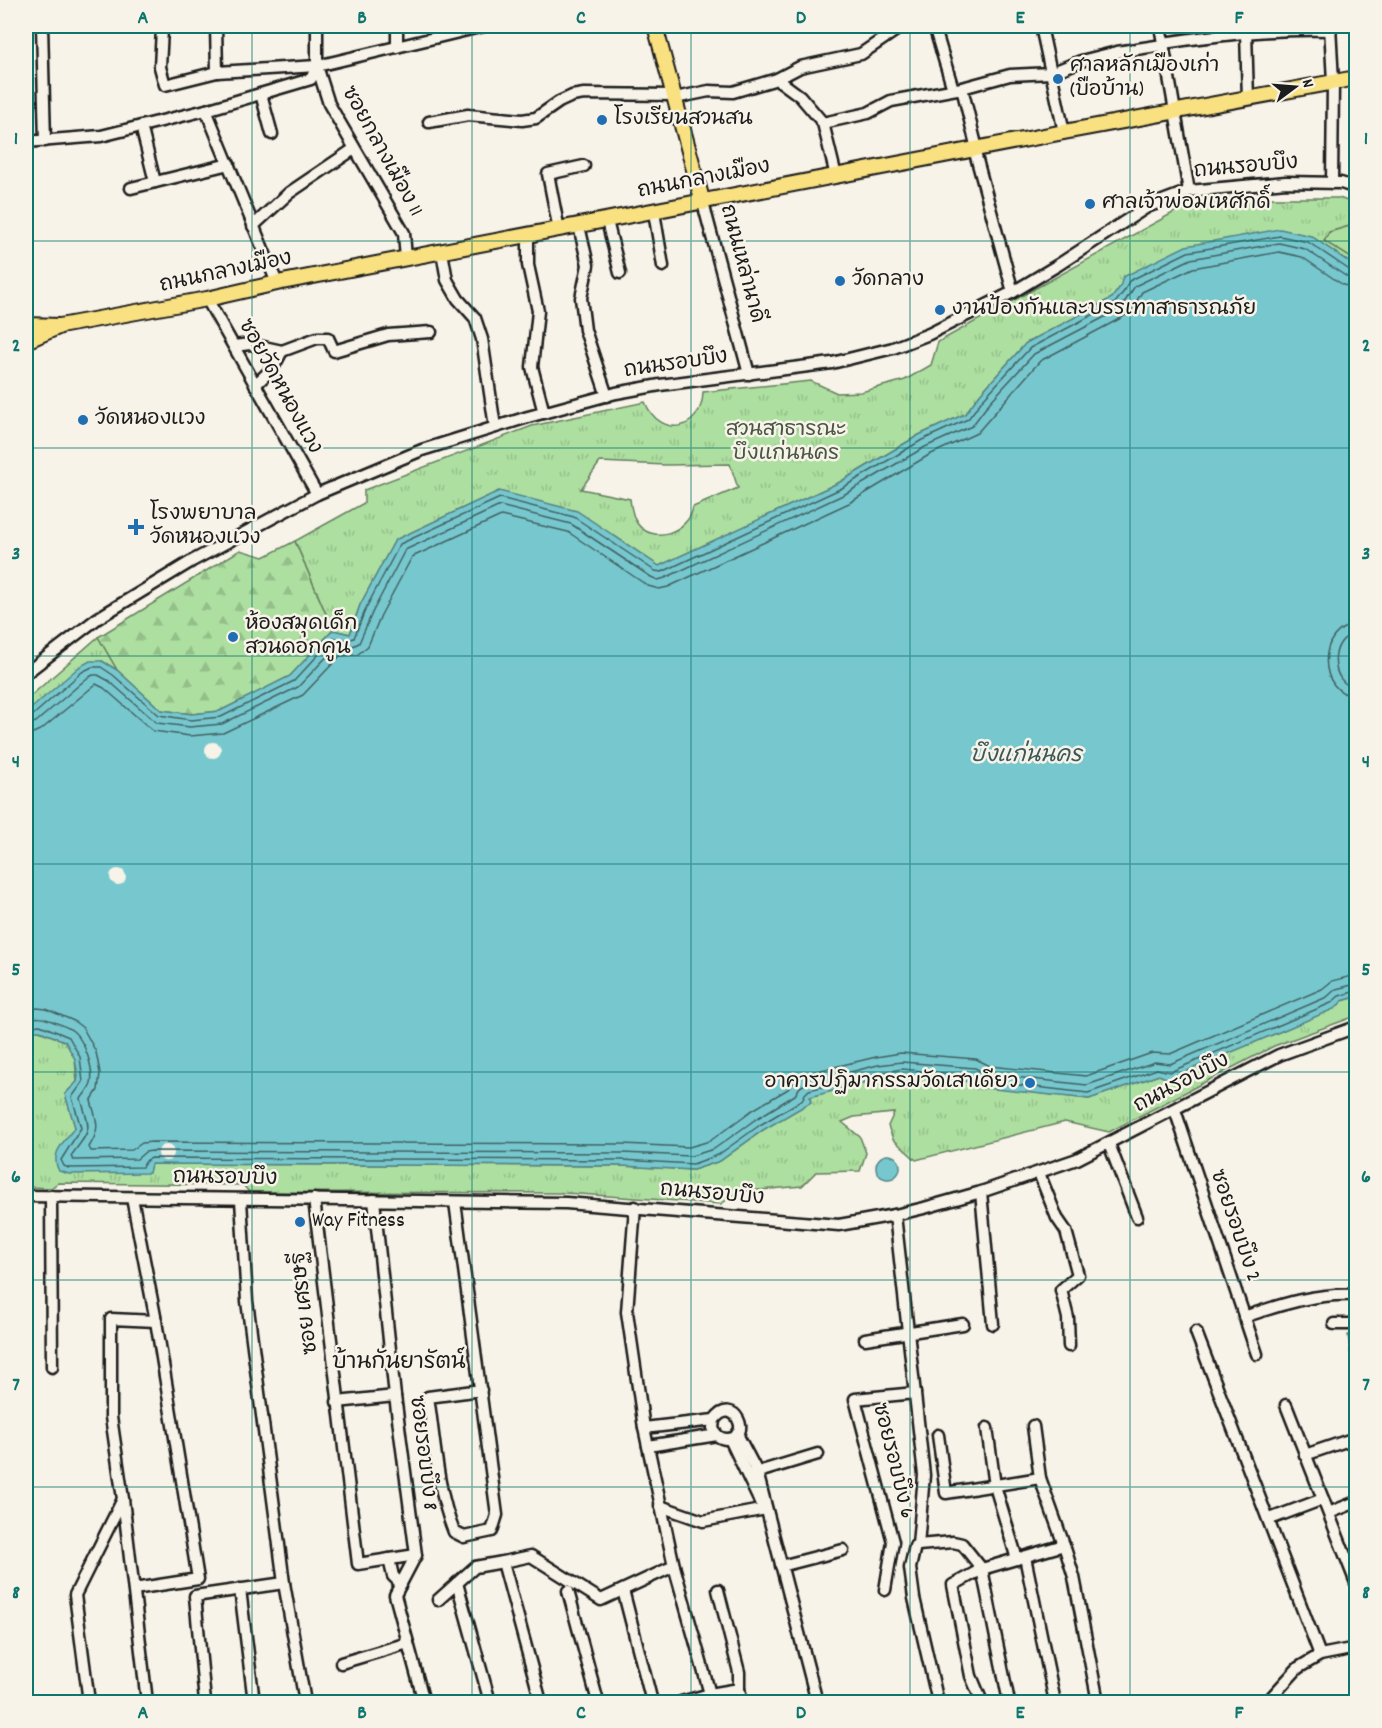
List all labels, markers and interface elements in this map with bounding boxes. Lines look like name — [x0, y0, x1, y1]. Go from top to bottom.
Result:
text: A — [138, 5, 149, 33]
text: B — [357, 5, 367, 33]
text: C — [576, 5, 586, 33]
text: D — [796, 5, 807, 33]
text: E — [1015, 5, 1025, 33]
text: F — [1235, 5, 1245, 33]
place label: ศาลหลักเมืองเก่า (บือบ้าน) — [1070, 51, 1219, 106]
north arrow — [1265, 57, 1325, 117]
marker: ศาลหลักเมืองเก่า (บือบ้าน) — [1051, 72, 1065, 86]
text: N — [1295, 77, 1319, 91]
street label: ซอยกลางเมือง 11 — [333, 81, 429, 223]
place label: โรงเรียนสวนสน — [614, 104, 753, 135]
marker: โรงเรียนสวนสน — [595, 113, 609, 127]
text: 1 — [14, 126, 18, 154]
text: 1 — [1364, 126, 1368, 154]
street label: ถนนรอบบึง — [1193, 149, 1299, 187]
street label: ถนนกลางเมือง — [635, 152, 773, 208]
place label: ศาลเจ้าพ่อมเหศักดิ์ — [1102, 183, 1271, 219]
marker: ศาลเจ้าพ่อมเหศักดิ์ — [1083, 197, 1097, 211]
street label: ถนนเหล่านาดี — [711, 201, 772, 327]
street label: ถนนกลางเมือง — [157, 244, 295, 302]
place label: วัดกลาง — [852, 266, 924, 296]
marker: วัดกลาง — [833, 274, 847, 288]
place label: งานป้องกันและบรรเทาสาธารณภัย — [952, 293, 1256, 325]
marker: งานป้องกันและบรรเทาสาธารณภัย — [933, 303, 947, 317]
street label: ซอยวัดหนองแวง — [229, 314, 329, 460]
text: 2 — [12, 333, 20, 361]
text: 2 — [1362, 333, 1370, 361]
street label: ถนนรอบบึง — [622, 343, 730, 387]
place label: วัดหนองแวง — [95, 405, 205, 435]
marker: วัดหนองแวง — [76, 413, 90, 427]
park label: สวนสาธารณะ บึงแก่นนคร — [726, 416, 846, 470]
place label: โรงพยาบาล วัดหนองแวง — [150, 499, 260, 554]
marker: โรงพยาบาล วัดหนองแวง — [127, 518, 145, 536]
text: 3 — [12, 541, 20, 569]
text: 3 — [1362, 541, 1370, 569]
place label: ห้องสมุดเด็ก สวนดอกคูน — [245, 609, 357, 664]
marker: ห้องสมุดเด็ก สวนดอกคูน — [226, 630, 240, 644]
water label: บึงแก่นนคร — [970, 740, 1084, 772]
text: 4 — [12, 749, 20, 777]
text: 4 — [1362, 749, 1370, 777]
text: 5 — [11, 957, 21, 985]
text: 5 — [1361, 957, 1371, 985]
street label: ถนนรอบบึง — [1129, 1046, 1235, 1122]
place label: อาคารปฏิมากรรมวัดเสาเดียว — [764, 1068, 1018, 1098]
marker: อาคารปฏิมากรรมวัดเสาเดียว — [1023, 1076, 1037, 1090]
street label: ถนนรอบบึง — [173, 1163, 277, 1195]
text: 6 — [11, 1164, 21, 1192]
text: 6 — [1361, 1164, 1371, 1192]
street label: ซอยรอบบึง 2 — [1201, 1166, 1267, 1286]
street label: ถนนรอบบึง — [659, 1176, 765, 1214]
place label: Way Fitness — [312, 1207, 405, 1237]
marker: Way Fitness — [293, 1215, 307, 1229]
street label: ซอย เศรษฐี — [285, 1250, 327, 1356]
district label: บ้านกันยารัตน์ — [332, 1346, 466, 1379]
text: 7 — [12, 1372, 20, 1400]
text: 7 — [1362, 1372, 1370, 1400]
street label: ซอยรอบบึง 8 — [400, 1394, 444, 1512]
street label: ซอยรอบบึง 6 — [863, 1400, 921, 1522]
text: 8 — [12, 1580, 20, 1608]
text: 8 — [1362, 1580, 1370, 1608]
text: A — [138, 1700, 149, 1728]
text: B — [357, 1700, 367, 1728]
text: C — [576, 1700, 586, 1728]
text: D — [796, 1700, 807, 1728]
text: E — [1015, 1700, 1025, 1728]
text: F — [1235, 1700, 1245, 1728]

